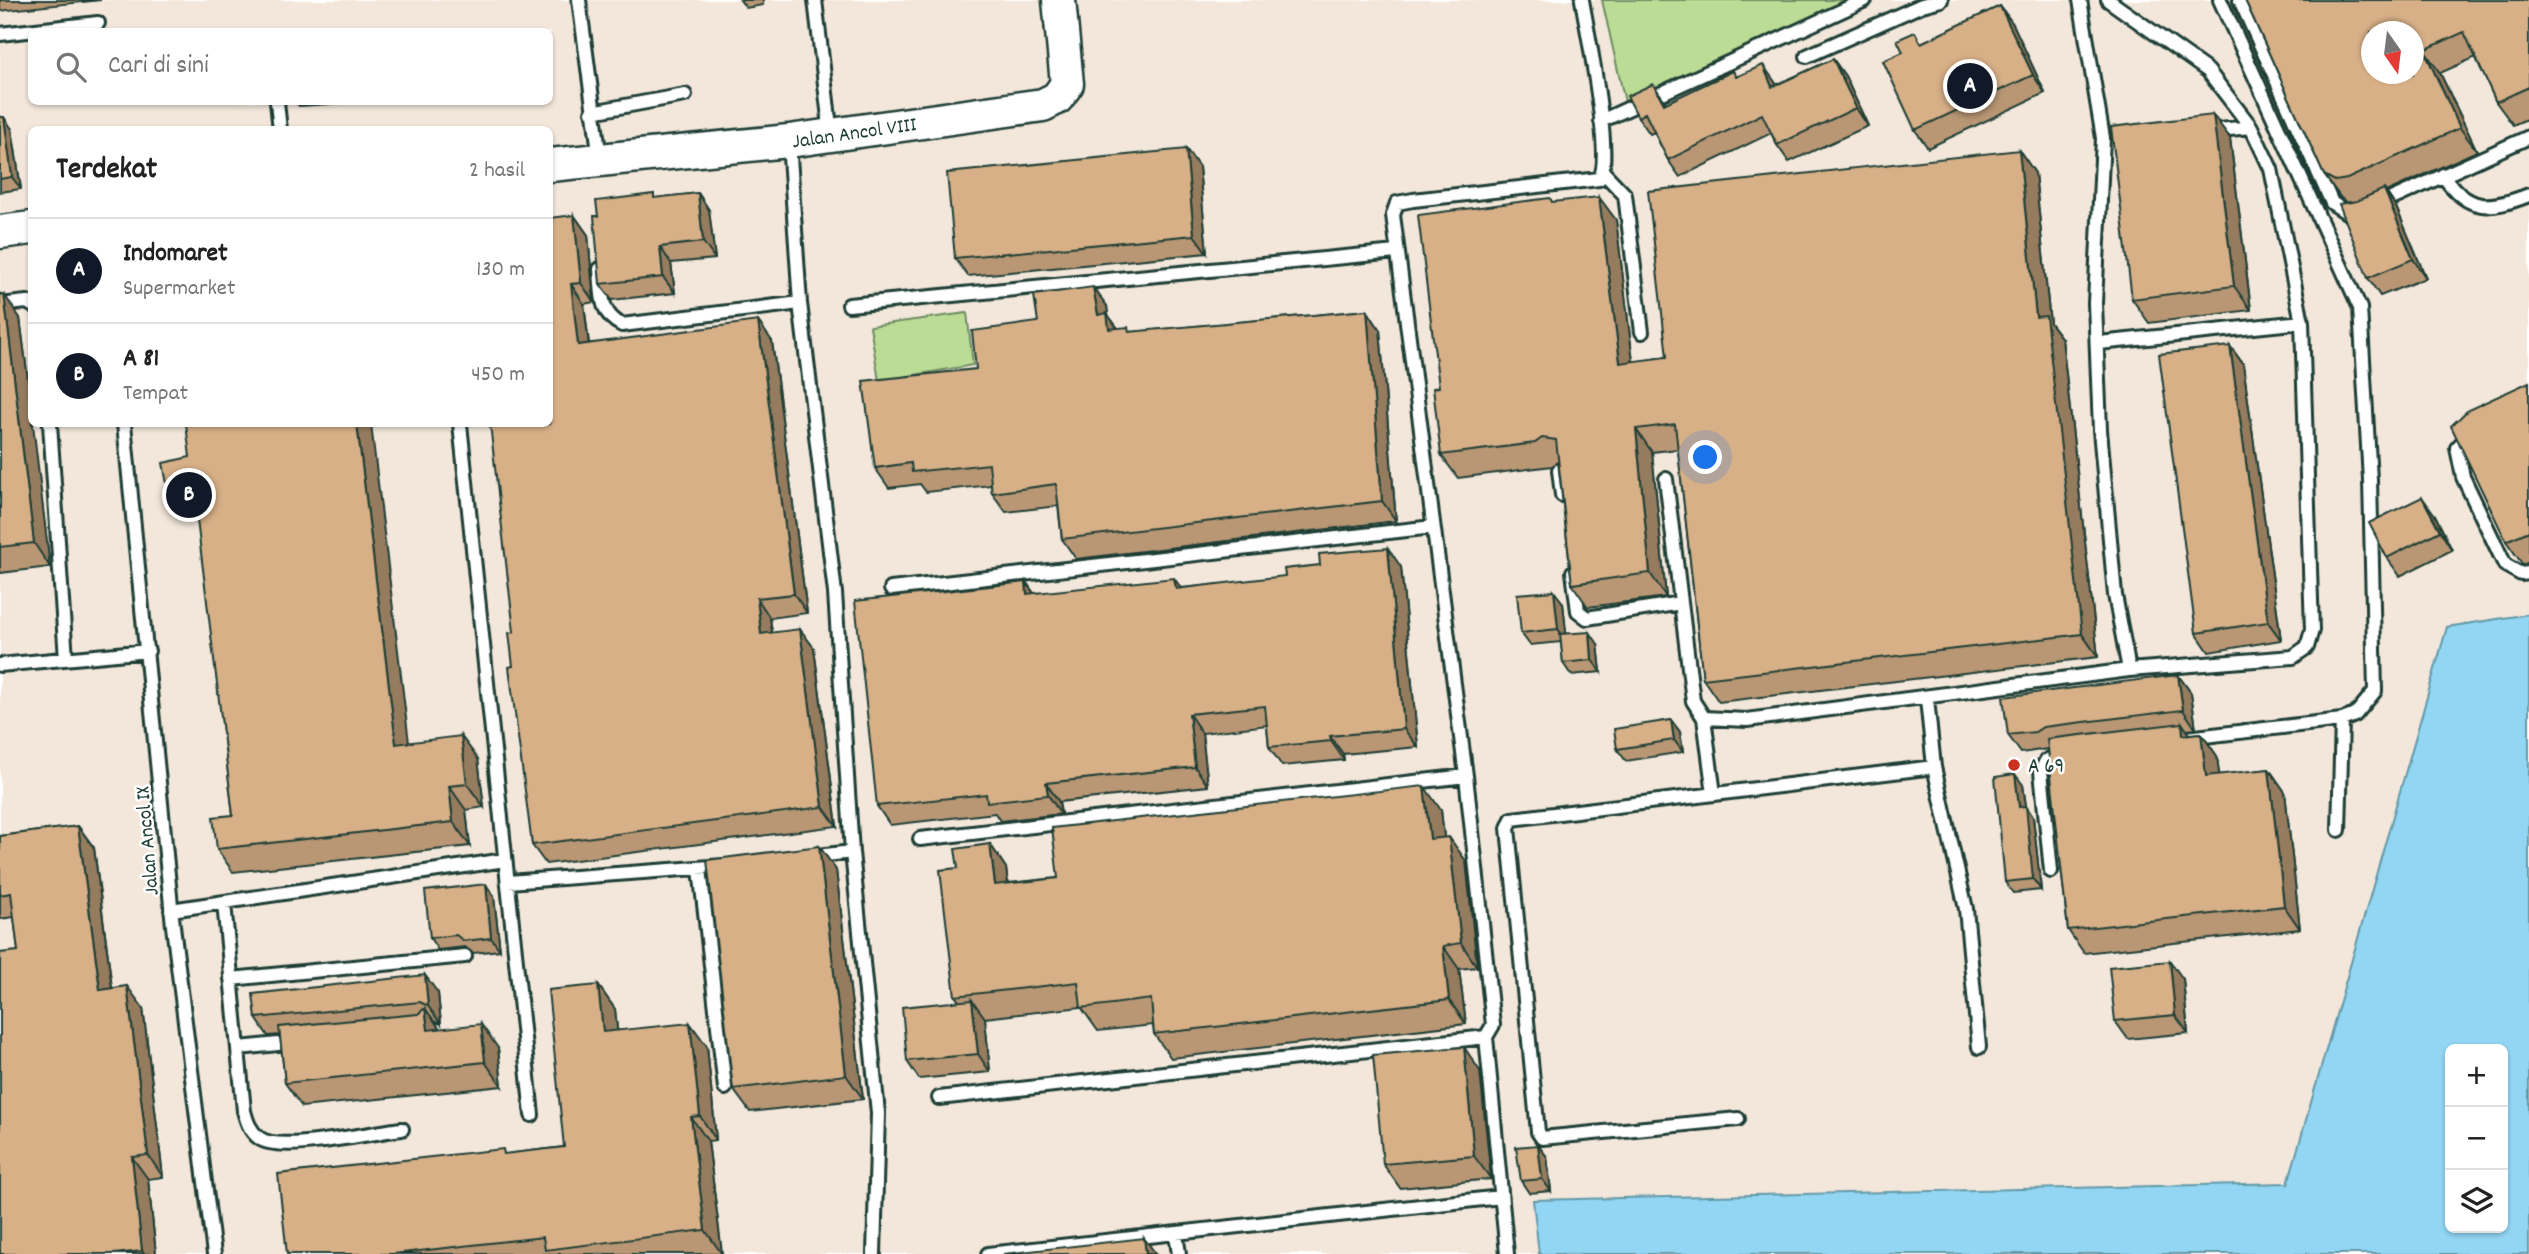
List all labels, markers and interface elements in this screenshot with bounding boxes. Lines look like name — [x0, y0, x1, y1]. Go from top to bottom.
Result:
north arrow — [2361, 21, 2424, 84]
search box — [28, 28, 553, 105]
icon: search — [52, 48, 90, 86]
text: Cari di sini — [108, 48, 209, 85]
pin: A — [1947, 60, 1993, 112]
street label: Jalan Ancol VIII — [790, 111, 919, 158]
text: Terdekat — [56, 150, 157, 193]
text: 2 hasil — [469, 155, 525, 188]
text: Indomaret — [123, 236, 228, 273]
text: A — [73, 254, 85, 287]
text: 130 m — [476, 254, 525, 287]
text: Supermarket — [123, 273, 235, 306]
text: A 81 — [123, 341, 159, 378]
text: B — [74, 359, 84, 392]
text: 450 m — [471, 359, 525, 392]
text: Tempat — [123, 378, 188, 411]
your location — [1688, 440, 1722, 474]
pin: B — [166, 469, 212, 521]
place label: A 69 — [2028, 753, 2064, 783]
marker: A 69 — [2006, 757, 2022, 773]
street label: Jalan Ancol IX — [129, 785, 169, 897]
map controls — [2445, 1044, 2508, 1233]
button: + — [2445, 1044, 2508, 1107]
button: − — [2445, 1107, 2508, 1170]
button: layers — [2445, 1170, 2508, 1233]

